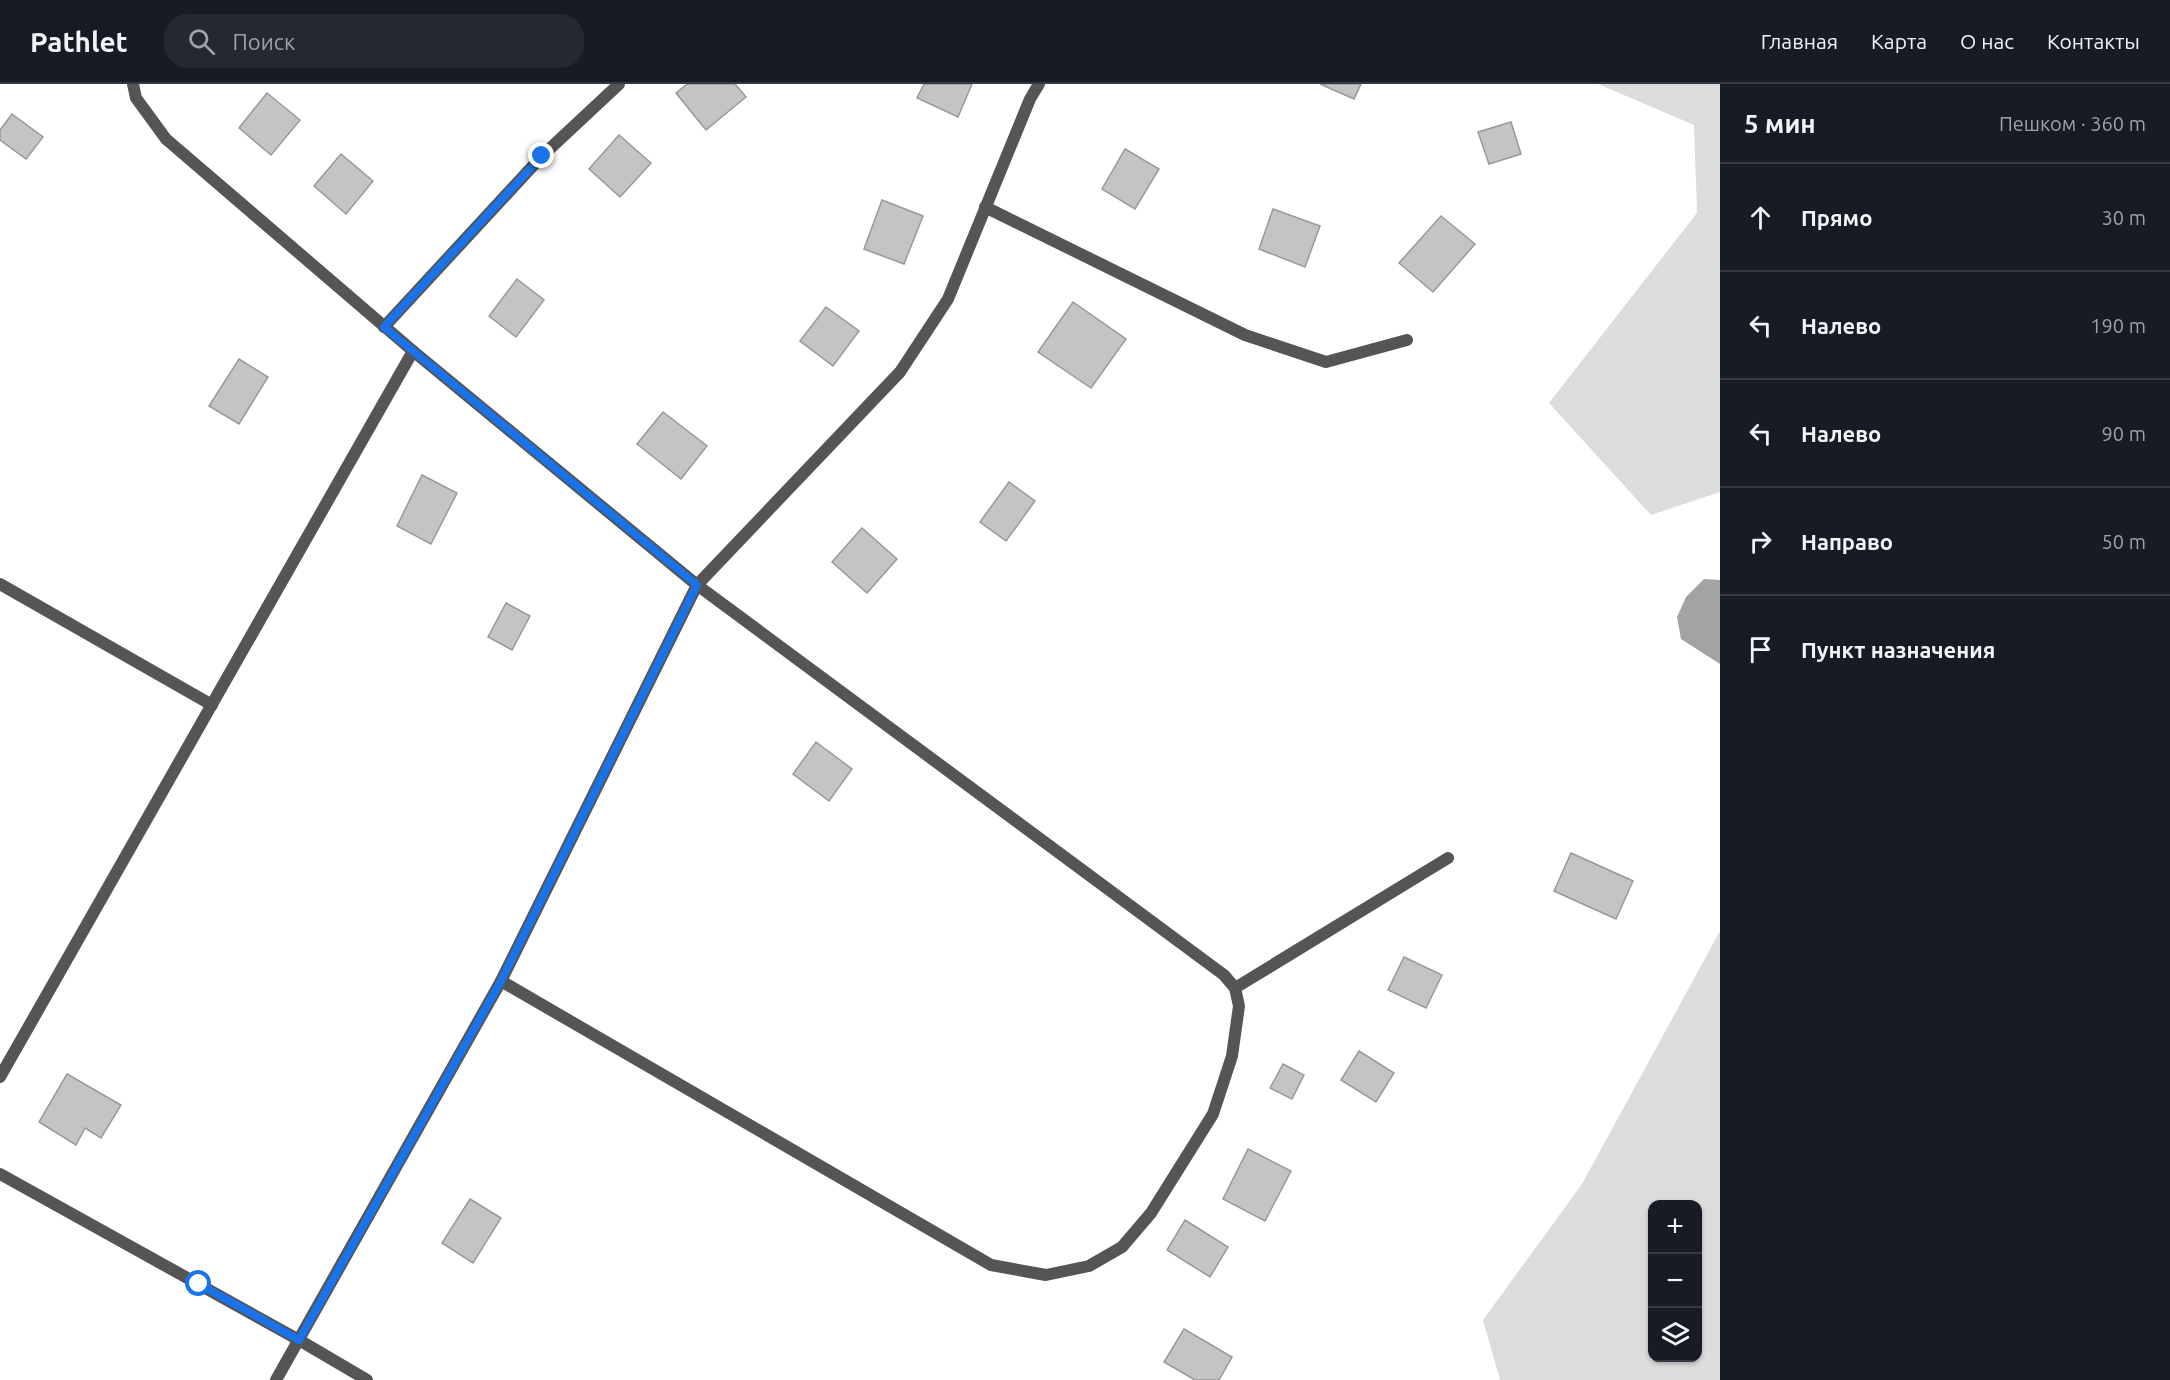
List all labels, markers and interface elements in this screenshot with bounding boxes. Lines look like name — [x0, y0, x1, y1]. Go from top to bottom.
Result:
search box — [164, 14, 584, 68]
icon: search — [185, 25, 218, 58]
text: Pathlet — [30, 26, 128, 57]
text: Поиск — [233, 29, 295, 54]
text: Главная — [1761, 29, 1838, 53]
text: Карта — [1871, 29, 1927, 53]
text: О нас — [1960, 29, 2014, 53]
text: Контакты — [2047, 29, 2140, 53]
text: 5 мин — [1744, 109, 1816, 138]
text: Пешком · 360 m — [1999, 112, 2146, 135]
route end — [528, 142, 554, 168]
icon: ahead — [1744, 201, 1777, 234]
text: Прямо — [1801, 205, 1872, 230]
text: 30 m — [2102, 206, 2146, 229]
icon: left — [1744, 309, 1777, 342]
text: Налево — [1801, 313, 1881, 338]
text: 190 m — [2090, 314, 2146, 337]
icon: left — [1744, 417, 1777, 450]
text: Налево — [1801, 421, 1881, 446]
text: 90 m — [2102, 422, 2146, 445]
icon: right — [1744, 525, 1777, 558]
text: Направо — [1801, 529, 1893, 554]
text: 50 m — [2102, 530, 2146, 553]
icon: arrive — [1744, 633, 1777, 666]
text: Пункт назначения — [1801, 637, 1995, 662]
map controls — [1648, 1200, 1702, 1362]
button: + — [1648, 1200, 1702, 1254]
button: − — [1648, 1254, 1702, 1308]
route start — [185, 1270, 211, 1296]
button: layers — [1648, 1308, 1702, 1362]

